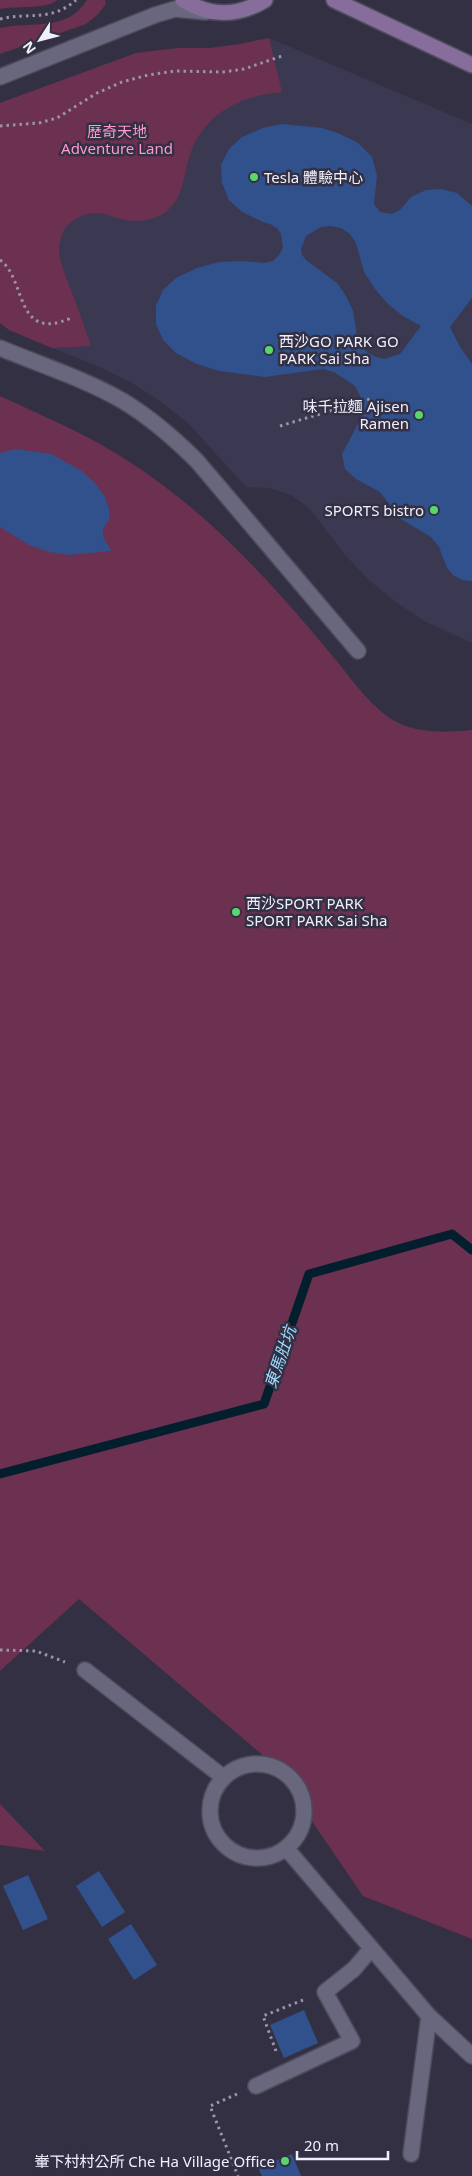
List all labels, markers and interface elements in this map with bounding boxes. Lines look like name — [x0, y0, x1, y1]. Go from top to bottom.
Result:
north arrow — [15, 15, 65, 65]
text: N — [18, 38, 40, 58]
park label: 歷奇天地 Adventure Land — [61, 121, 173, 158]
place label: Tesla 體驗中心 — [264, 167, 363, 187]
marker: Tesla 體驗中心 — [248, 171, 260, 183]
place label: 西沙GO PARK GO PARK Sai Sha — [279, 331, 399, 368]
marker: 西沙GO PARK GO PARK Sai Sha — [263, 344, 275, 356]
place label: 味千拉麵 Ajisen Ramen — [303, 396, 409, 433]
marker: 味千拉麵 Ajisen Ramen — [413, 409, 425, 421]
place label: SPORTS bistro — [325, 500, 424, 520]
marker: SPORTS bistro — [428, 504, 440, 516]
place label: 西沙SPORT PARK SPORT PARK Sai Sha — [246, 893, 387, 930]
marker: 西沙SPORT PARK SPORT PARK Sai Sha — [230, 906, 242, 918]
water label: 東馬肚坑 — [259, 1321, 301, 1391]
scale bar — [297, 2128, 388, 2160]
text: 20 m — [304, 2135, 339, 2155]
place label: 輋下村村公所 Che Ha Village Office — [34, 2151, 275, 2171]
marker: 輋下村村公所 Che Ha Village Office — [279, 2155, 291, 2167]

